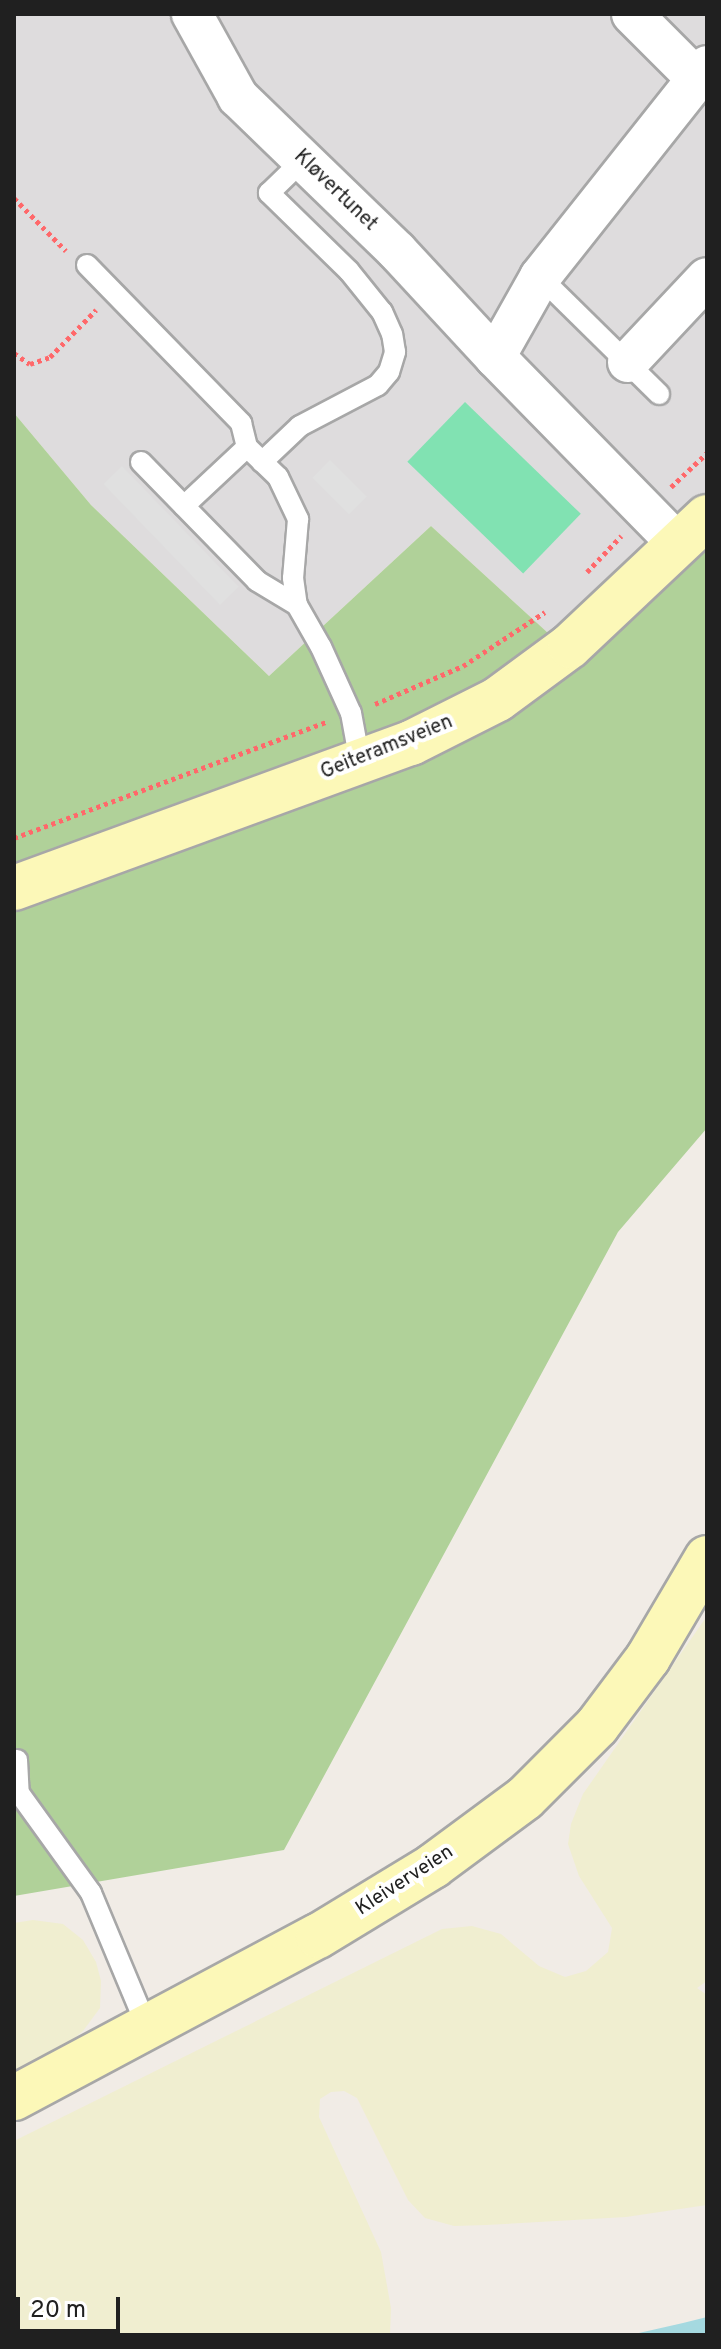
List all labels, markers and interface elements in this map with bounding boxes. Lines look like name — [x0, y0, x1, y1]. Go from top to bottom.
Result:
street label: Kløvertunet — [288, 145, 382, 237]
street label: Geiteramsveien — [317, 711, 457, 785]
street label: Kleiverveien — [352, 1841, 458, 1921]
scale bar — [20, 2281, 124, 2331]
text: 20 m — [30, 2296, 86, 2326]

